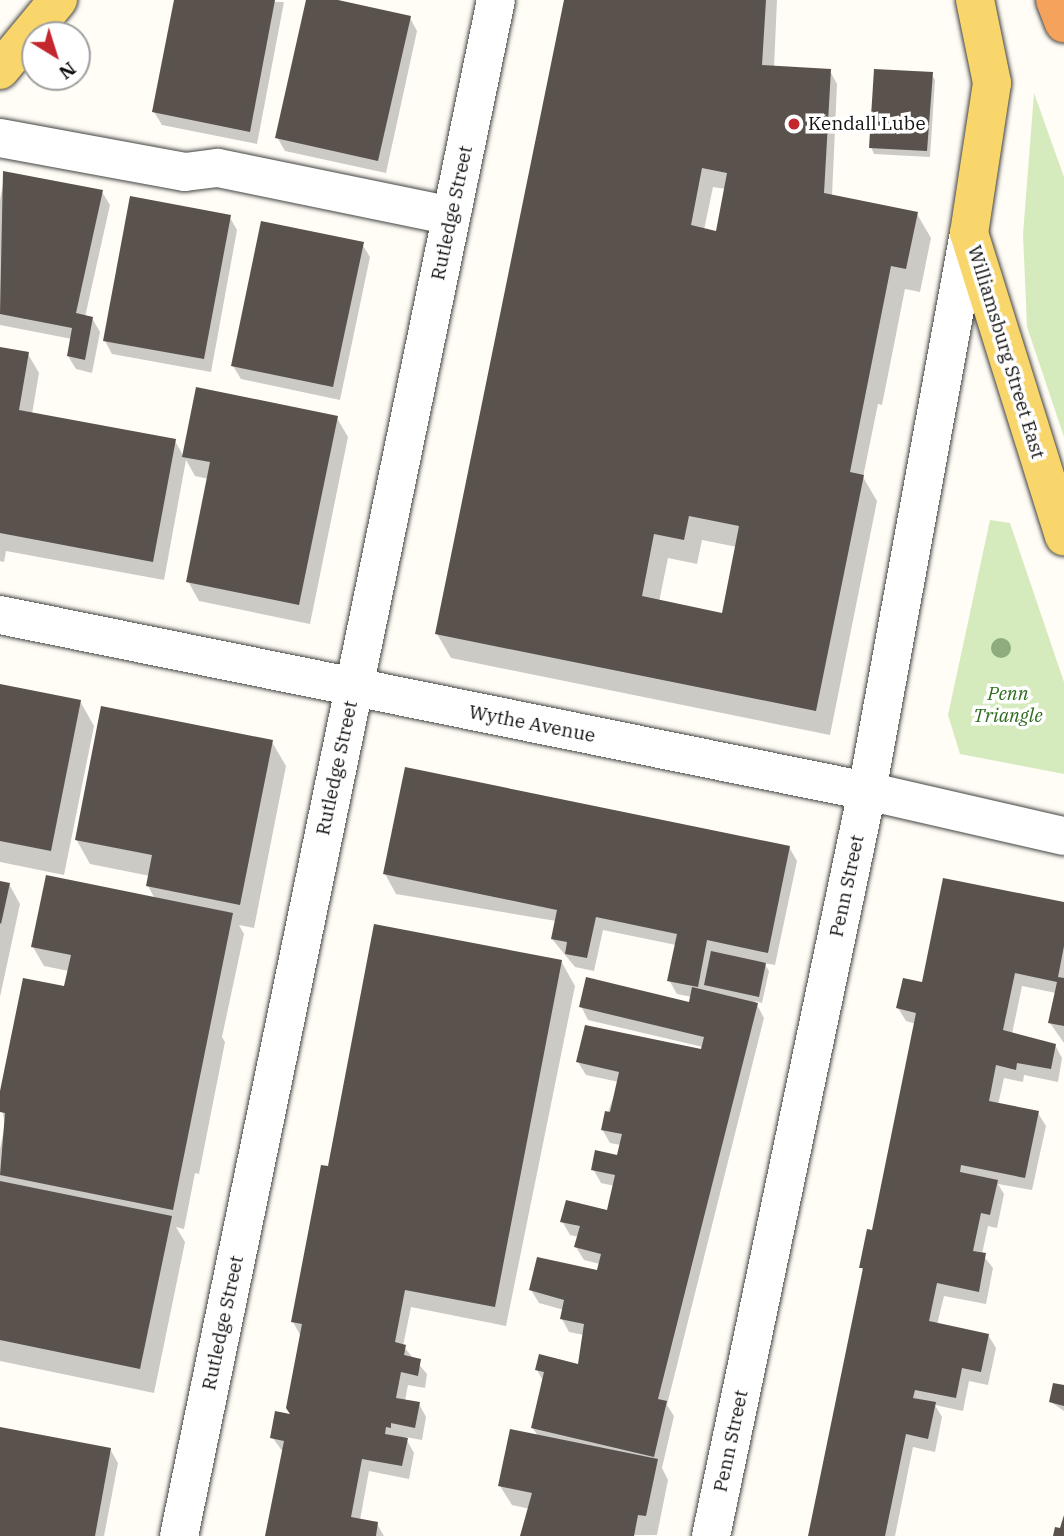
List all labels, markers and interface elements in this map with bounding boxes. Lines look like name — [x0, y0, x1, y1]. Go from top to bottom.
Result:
north arrow — [21, 21, 91, 91]
text: N — [54, 57, 81, 85]
place label: Kendall Lube — [808, 113, 926, 135]
marker: Kendall Lube — [786, 116, 802, 132]
street label: Rutledge Street — [427, 144, 477, 282]
street label: Williamsburg Street East — [963, 243, 1049, 461]
park label: Penn Triangle — [973, 683, 1043, 727]
street label: Rutledge Street — [312, 699, 362, 837]
street label: Wythe Avenue — [467, 701, 597, 747]
street label: Penn Street — [825, 833, 869, 939]
street label: Rutledge Street — [198, 1254, 248, 1392]
street label: Penn Street — [709, 1388, 753, 1494]

